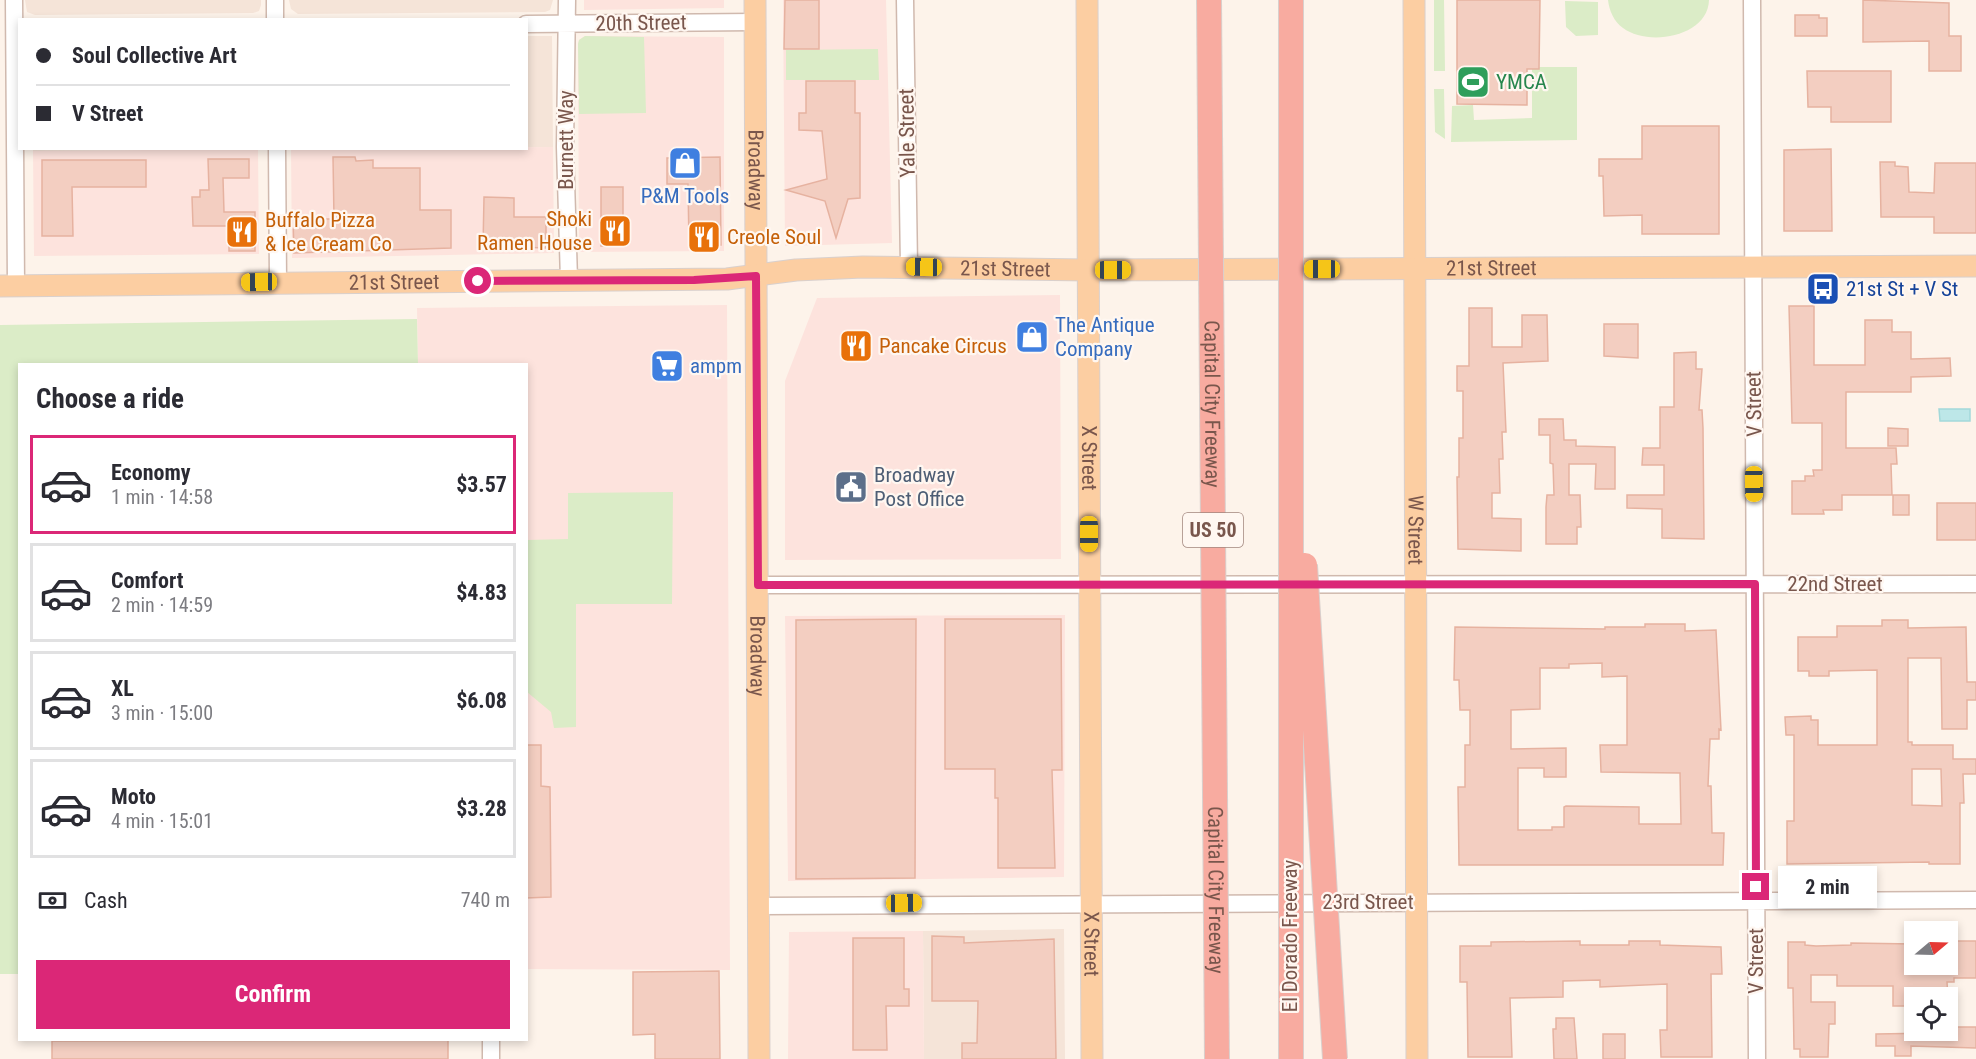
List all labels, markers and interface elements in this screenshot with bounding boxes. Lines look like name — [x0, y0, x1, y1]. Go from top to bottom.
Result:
street label: 20th Street — [595, 10, 687, 36]
text: Soul Collective Art — [72, 43, 237, 68]
sports icon: YMCA — [1455, 64, 1491, 100]
place label: YMCA — [1496, 70, 1547, 94]
street label: Yale Street — [894, 88, 920, 178]
street label: Burnett Way — [554, 90, 578, 190]
text: V Street — [72, 101, 143, 126]
street label: Broadway — [743, 129, 768, 211]
shop icon: P&M Tools — [667, 145, 703, 181]
place label: P&M Tools — [641, 184, 729, 208]
place label: Shoki Ramen House — [477, 207, 592, 255]
place label: Buffalo Pizza & Ice Cream Co — [265, 208, 392, 256]
restaurant icon: Shoki Ramen House — [597, 213, 633, 249]
restaurant icon: Buffalo Pizza & Ice Cream Co — [224, 214, 260, 250]
restaurant icon: Creole Soul — [686, 219, 722, 255]
place label: Creole Soul — [727, 225, 821, 249]
street label: 21st Street — [960, 256, 1051, 282]
street label: 21st Street — [1446, 256, 1537, 280]
car — [906, 258, 942, 276]
car — [1304, 260, 1340, 278]
car — [1095, 261, 1131, 279]
route start — [464, 267, 491, 294]
street label: 21st Street — [349, 270, 439, 295]
bus stop icon: 21st St + V St — [1805, 271, 1841, 307]
car — [241, 273, 277, 291]
place label: 21st St + V St — [1846, 277, 1958, 301]
place label: The Antique Company — [1055, 313, 1155, 361]
shop icon: The Antique Company — [1014, 319, 1050, 355]
street label: Capital City Freeway — [1199, 320, 1225, 488]
restaurant icon: Pancake Circus — [838, 328, 874, 364]
place label: Pancake Circus — [879, 334, 1007, 358]
supermarket icon: ampm — [649, 348, 685, 384]
place label: ampm — [690, 354, 742, 378]
street label: V Street — [1741, 371, 1767, 437]
text: Choose a ride — [36, 383, 184, 415]
street label: X Street — [1077, 425, 1101, 491]
icon: car — [39, 458, 93, 512]
text: Economy — [111, 460, 191, 485]
place label: Broadway Post Office — [874, 463, 965, 511]
car — [1745, 466, 1763, 502]
public building icon: Broadway Post Office — [833, 469, 869, 505]
text: $3.57 — [456, 472, 507, 497]
text: 1 min · 14:58 — [111, 485, 213, 509]
street label: W Street — [1403, 495, 1428, 565]
road number: US 50 — [1183, 513, 1243, 547]
car — [1080, 516, 1098, 552]
icon: car — [39, 566, 93, 620]
text: Comfort — [111, 568, 184, 593]
street label: 22nd Street — [1787, 572, 1883, 596]
text: $4.83 — [456, 580, 507, 605]
text: 2 min · 14:59 — [111, 593, 213, 617]
street label: Broadway — [745, 615, 770, 697]
icon: car — [39, 674, 93, 728]
text: XL — [111, 676, 134, 701]
text: $6.08 — [456, 688, 507, 713]
text: 3 min · 15:00 — [111, 701, 213, 725]
icon: car — [39, 782, 93, 836]
text: Moto — [111, 784, 156, 809]
text: $3.28 — [456, 796, 507, 821]
street label: Capital City Freeway — [1203, 806, 1228, 974]
text: 4 min · 15:01 — [111, 809, 213, 833]
street label: El Dorado Freeway — [1278, 860, 1302, 1012]
callout: 2 min — [1777, 866, 1876, 908]
route end — [1742, 873, 1769, 900]
text: 2 min — [1805, 875, 1850, 899]
icon: cash — [36, 884, 69, 917]
text: Cash — [84, 888, 128, 913]
text: 740 m — [461, 888, 510, 912]
street label: 23rd Street — [1322, 890, 1414, 914]
car — [886, 894, 922, 912]
street label: X Street — [1079, 911, 1104, 977]
north arrow — [1904, 921, 1958, 975]
map controls — [1904, 921, 1958, 1041]
street label: V Street — [1744, 928, 1768, 994]
button: Confirm — [36, 960, 510, 1029]
button: locate — [1904, 987, 1958, 1041]

